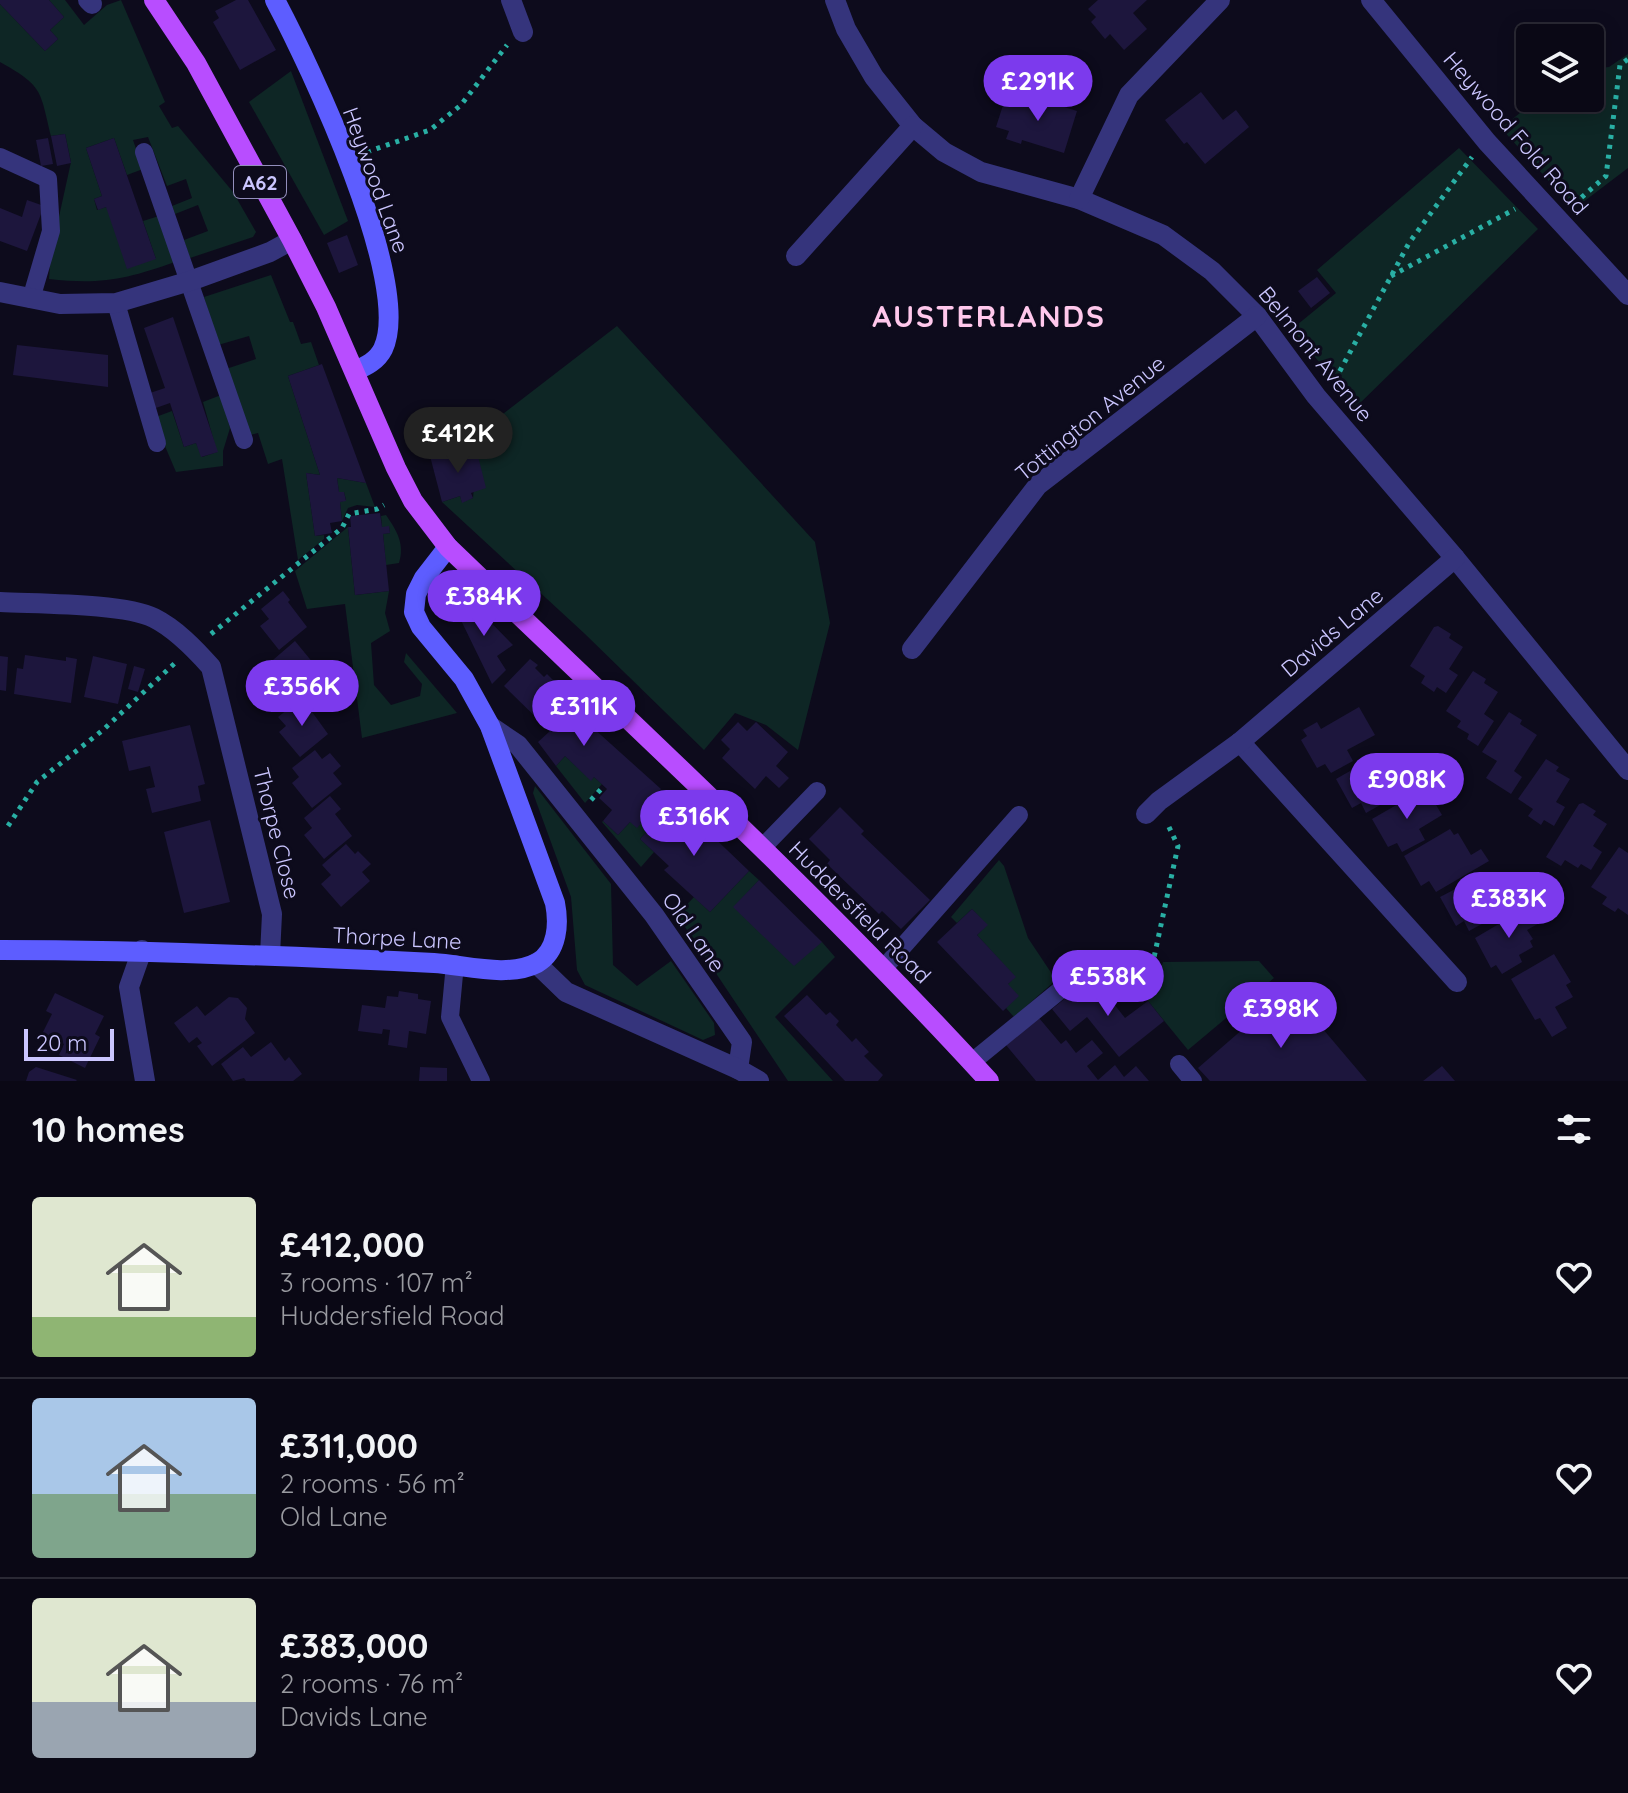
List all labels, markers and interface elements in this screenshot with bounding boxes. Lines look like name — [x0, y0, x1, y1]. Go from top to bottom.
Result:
map controls — [1516, 24, 1604, 112]
button: layers — [1516, 24, 1604, 112]
street label: Heywood Fold Road — [1437, 46, 1595, 220]
pin: £291K — [982, 55, 1094, 123]
text: £291K — [1002, 64, 1074, 97]
street label: Heywood Lane — [337, 103, 415, 257]
road number: A62 — [234, 166, 286, 198]
street label: Belmont Avenue — [1253, 280, 1379, 428]
district label: AUSTERLANDS — [872, 297, 1106, 335]
street label: Tottington Avenue — [1009, 349, 1171, 487]
pin: £412K — [402, 407, 514, 475]
text: £412K — [422, 416, 494, 449]
pin: £384K — [428, 570, 540, 638]
text: £384K — [446, 579, 522, 612]
street label: Davids Lane — [1275, 581, 1389, 683]
pin: £356K — [246, 660, 358, 728]
text: £356K — [264, 669, 340, 702]
pin: £311K — [528, 680, 640, 748]
text: £311K — [550, 689, 618, 722]
pin: £908K — [1351, 753, 1463, 821]
text: £908K — [1368, 762, 1446, 795]
street label: Thorpe Close — [247, 764, 307, 902]
pin: £316K — [638, 790, 750, 858]
text: £316K — [658, 799, 730, 832]
street label: Huddersfield Road — [783, 835, 937, 989]
pin: £383K — [1453, 872, 1565, 940]
text: £383K — [1471, 881, 1547, 914]
street label: Old Lane — [656, 887, 732, 977]
street label: Thorpe Lane — [332, 921, 462, 955]
pin: £538K — [1052, 950, 1164, 1018]
text: £538K — [1070, 959, 1146, 992]
pin: £398K — [1225, 982, 1337, 1050]
text: £398K — [1243, 991, 1319, 1024]
scale bar — [24, 1025, 114, 1061]
text: 20 m — [36, 1029, 87, 1057]
icon: filters — [1552, 1107, 1596, 1151]
text: 10 homes — [32, 1108, 185, 1151]
text: £412,000 — [280, 1223, 425, 1266]
icon: home — [96, 1229, 192, 1325]
icon: heart — [1552, 1255, 1596, 1299]
text: 3 rooms · 107 m² — [280, 1266, 473, 1299]
text: Huddersfield Road — [280, 1299, 505, 1332]
text: £311,000 — [280, 1424, 418, 1467]
icon: home — [96, 1430, 192, 1526]
icon: heart — [1552, 1456, 1596, 1500]
text: 2 rooms · 56 m² — [280, 1467, 465, 1500]
text: Old Lane — [280, 1500, 388, 1533]
text: £383,000 — [280, 1624, 428, 1667]
icon: home — [96, 1630, 192, 1726]
icon: heart — [1552, 1656, 1596, 1700]
text: 2 rooms · 76 m² — [280, 1667, 463, 1700]
text: Davids Lane — [280, 1700, 428, 1733]

